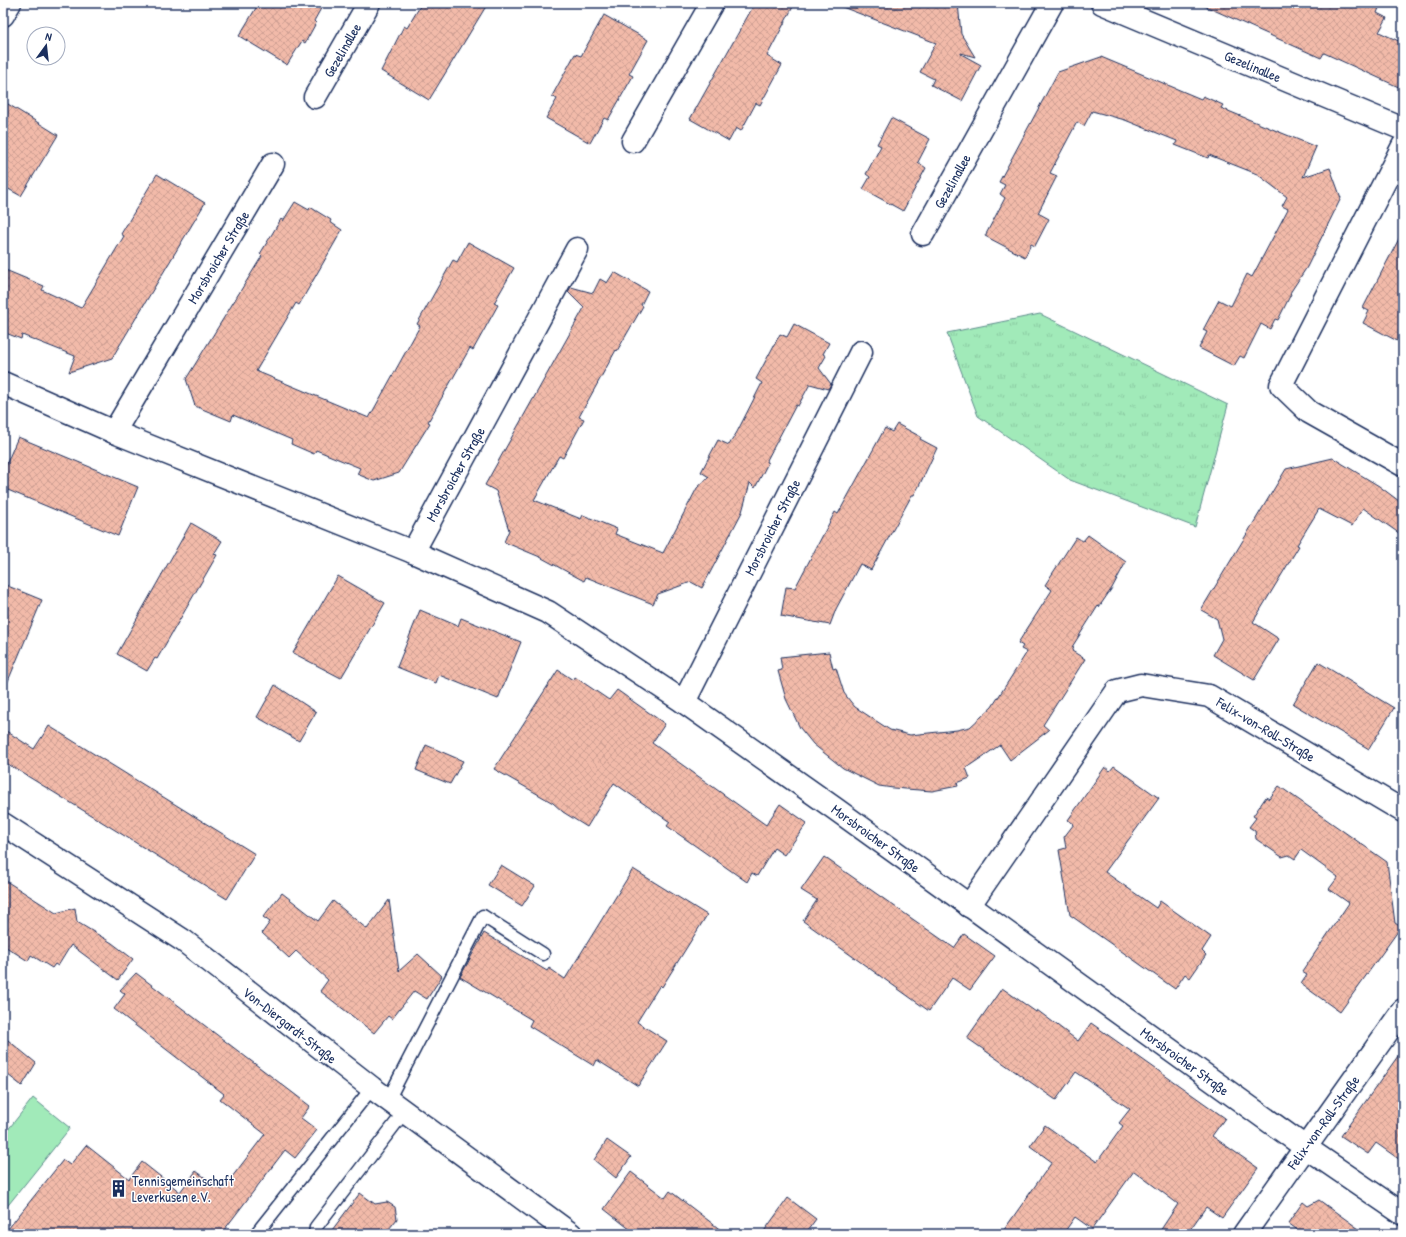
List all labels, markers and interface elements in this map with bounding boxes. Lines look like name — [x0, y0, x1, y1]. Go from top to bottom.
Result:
street label: Gezelinallee — [319, 19, 365, 81]
north arrow — [26, 26, 66, 66]
text: N — [44, 29, 53, 44]
street label: Gezelinallee — [1222, 46, 1285, 87]
street label: Gezelinallee — [929, 150, 975, 212]
street label: Morsbroicher Straße — [183, 207, 254, 308]
street label: Morsbroicher Straße — [421, 423, 490, 525]
street label: Morsbroicher Straße — [740, 475, 805, 579]
street label: Felix-von-Roll-Straße — [1212, 692, 1319, 767]
street label: Morsbroicher Straße — [827, 799, 925, 878]
street label: Von-Diergardt-Straße — [238, 982, 341, 1069]
street label: Morsbroicher Straße — [1136, 1022, 1234, 1101]
street label: Felix-von-Roll-Straße — [1282, 1071, 1365, 1174]
place label: Tennisgemeinschaft Leverkusen e.V. — [132, 1171, 234, 1206]
building icon: Tennisgemeinschaft Leverkusen e.V. — [109, 1178, 129, 1198]

